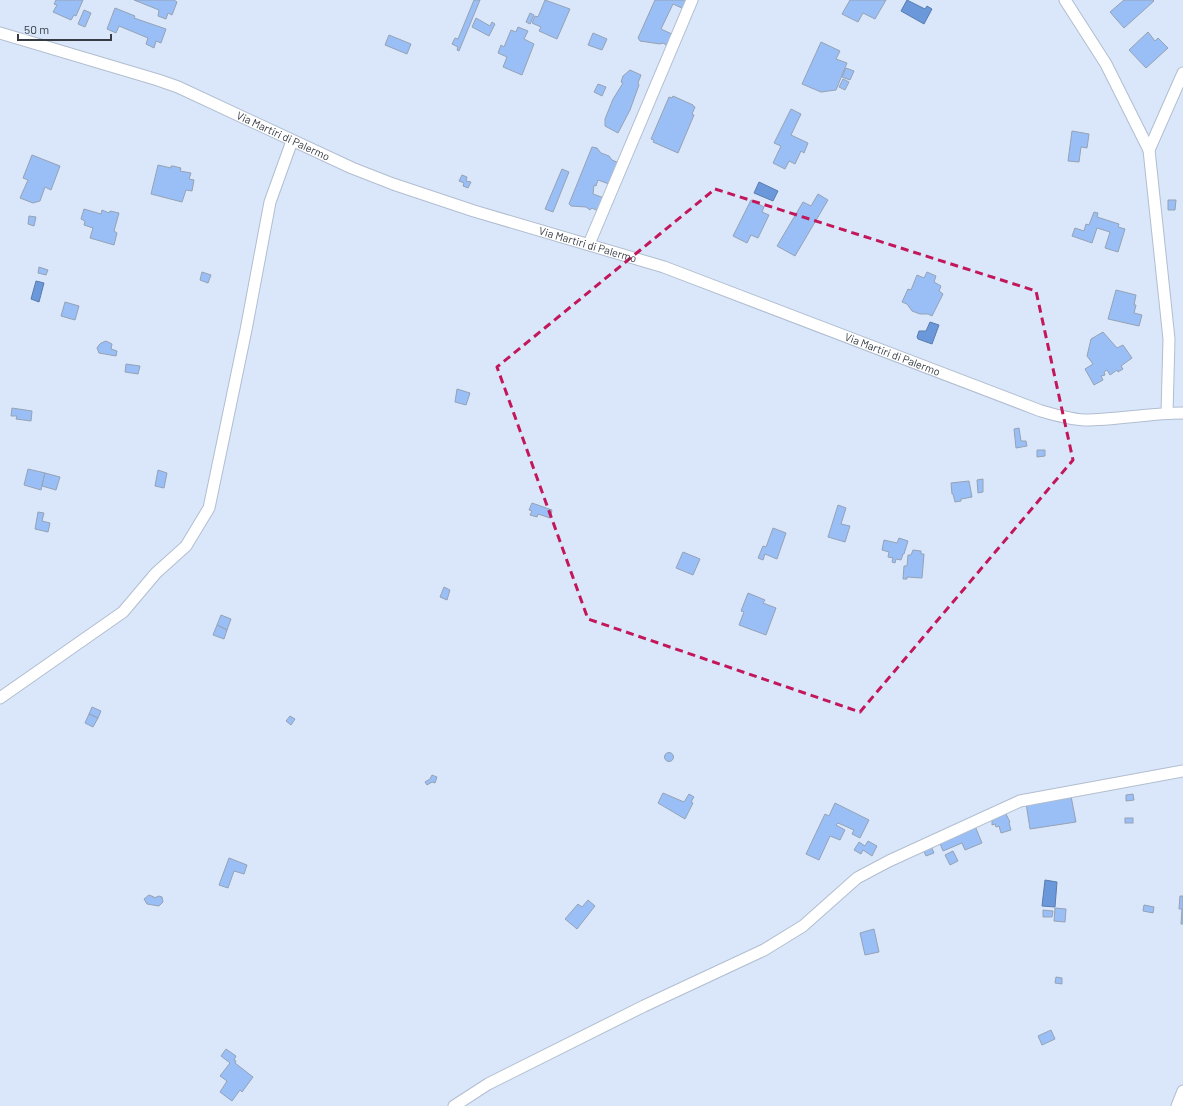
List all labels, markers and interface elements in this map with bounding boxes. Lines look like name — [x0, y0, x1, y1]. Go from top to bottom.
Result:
scale bar — [18, 16, 111, 42]
text: 50 m — [24, 22, 49, 36]
street label: Via Martiri di Palermo — [235, 108, 332, 163]
street label: Via Martiri di Palermo — [538, 224, 638, 265]
street label: Via Martiri di Palermo — [843, 330, 942, 378]

